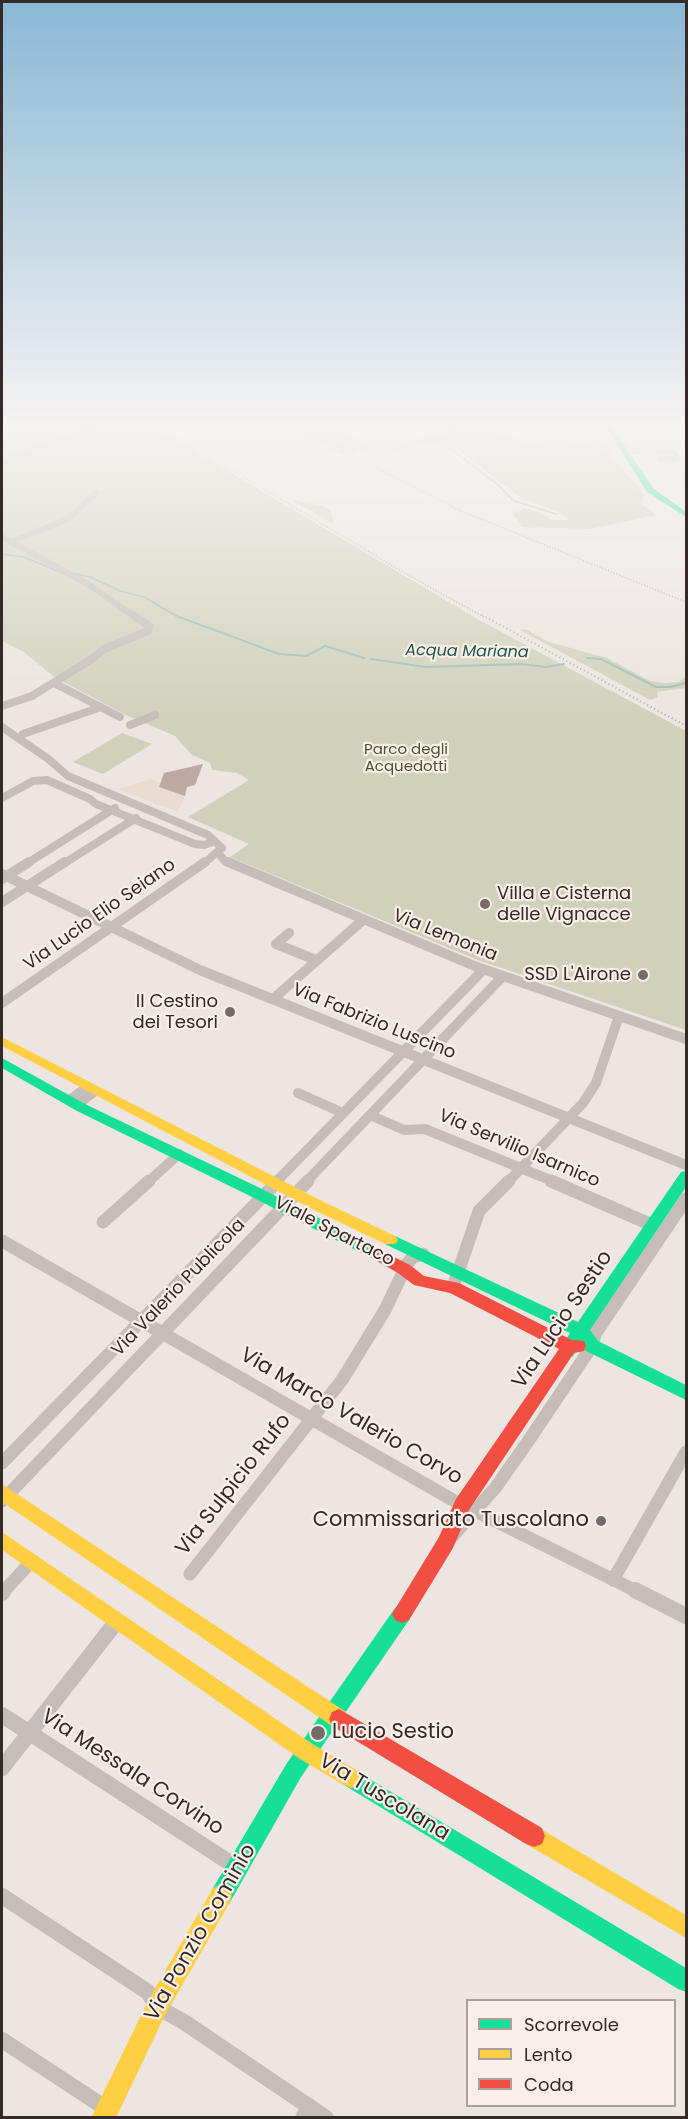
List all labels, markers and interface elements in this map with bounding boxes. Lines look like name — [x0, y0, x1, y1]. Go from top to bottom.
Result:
water label: Acqua Mariana — [405, 641, 529, 663]
park label: Parco degli Acquedotti — [364, 741, 448, 776]
street label: Via Lucio Elio Seiano — [20, 854, 180, 976]
place label: Villa e Cisterna delle Vignacce — [497, 883, 631, 926]
marker: Villa e Cisterna delle Vignacce — [478, 897, 492, 911]
street label: Via Lemonia — [390, 905, 500, 967]
place label: SSD L'Airone — [524, 964, 631, 986]
marker: SSD L'Airone — [636, 968, 650, 982]
street label: Via Fabrizio Luscino — [289, 979, 459, 1065]
place label: Il Cestino dei Tesori — [132, 991, 218, 1034]
marker: Il Cestino dei Tesori — [223, 1005, 237, 1019]
street label: Via Servilio Isarnico — [435, 1105, 603, 1193]
street label: Viale Spartaco — [270, 1192, 398, 1272]
street label: Via Valerio Publicola — [108, 1215, 250, 1361]
street label: Via Lucio Sestio — [507, 1246, 619, 1394]
street label: Via Marco Valerio Corvo — [235, 1343, 467, 1491]
street label: Via Sulpicio Rufo — [171, 1409, 297, 1561]
place label: Commissariato Tuscolano — [313, 1508, 589, 1534]
marker: Commissariato Tuscolano — [594, 1514, 608, 1528]
street label: Via Messala Corvino — [36, 1705, 228, 1841]
place label: Lucio Sestio — [332, 1720, 454, 1746]
marker: Lucio Sestio — [309, 1724, 327, 1742]
street label: Via Tuscolana — [314, 1749, 454, 1847]
street label: Via Ponzio Cominio — [140, 1840, 262, 2026]
legend — [466, 1999, 676, 2107]
text: Scorrevole — [524, 2012, 619, 2037]
text: Lento — [524, 2042, 573, 2067]
text: Coda — [524, 2072, 574, 2097]

